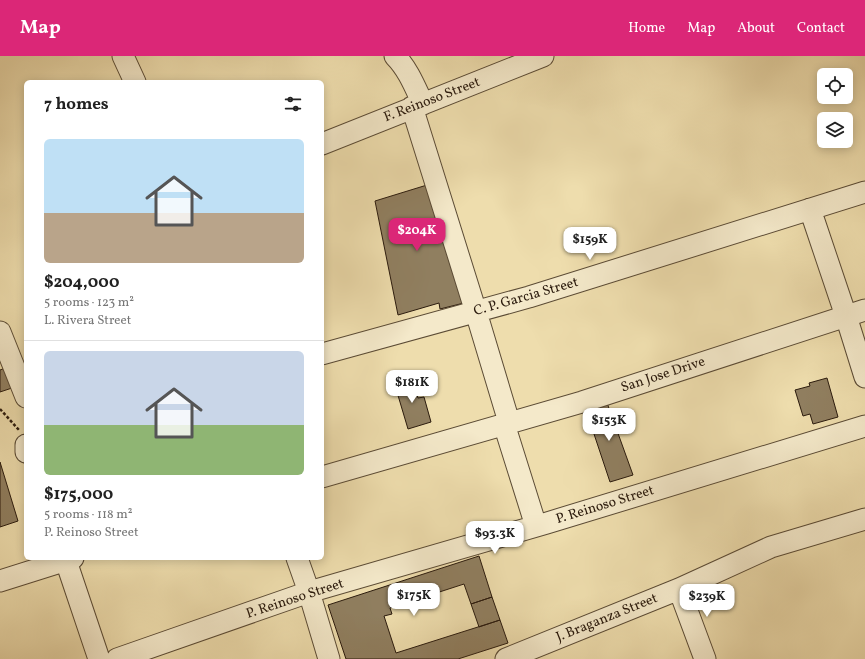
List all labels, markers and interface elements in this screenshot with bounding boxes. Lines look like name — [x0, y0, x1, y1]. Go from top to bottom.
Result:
text: Map — [20, 15, 61, 41]
text: Home — [628, 19, 665, 38]
text: Map — [687, 19, 715, 38]
text: About — [737, 19, 775, 38]
text: Contact — [797, 19, 845, 38]
map controls — [817, 68, 853, 148]
button: locate — [817, 68, 853, 104]
street label: F. Reinoso Street — [381, 73, 483, 127]
text: 7 homes — [44, 93, 109, 116]
icon: filters — [282, 93, 304, 115]
button: layers — [817, 112, 853, 148]
icon: home — [138, 165, 210, 237]
pin: $204K — [389, 218, 445, 252]
text: $204K — [397, 222, 437, 240]
pin: $159K — [562, 227, 618, 261]
text: $159K — [572, 231, 608, 249]
text: $204,000 — [44, 271, 119, 294]
street label: C. P. Garcia Street — [471, 273, 581, 321]
text: 5 rooms · 123 m² — [44, 294, 134, 312]
text: L. Rivera Street — [44, 312, 131, 330]
street label: San Jose Drive — [618, 352, 708, 398]
pin: $181K — [384, 370, 440, 404]
text: $181K — [395, 374, 429, 392]
icon: home — [138, 377, 210, 449]
pin: $153K — [581, 408, 637, 442]
text: $153K — [592, 412, 626, 430]
street label: P. Reinoso Street — [554, 481, 656, 529]
text: $175,000 — [44, 483, 113, 506]
text: 5 rooms · 118 m² — [44, 506, 133, 524]
pin: $93.3K — [462, 521, 528, 555]
text: P. Reinoso Street — [44, 524, 138, 542]
text: $93.3K — [475, 525, 515, 543]
street label: P. Reinoso Street — [244, 574, 346, 624]
pin: $175K — [386, 583, 442, 617]
pin: $239K — [679, 584, 735, 618]
text: $175K — [397, 587, 431, 605]
text: $239K — [689, 588, 725, 606]
street label: J. Braganza Street — [553, 589, 661, 647]

